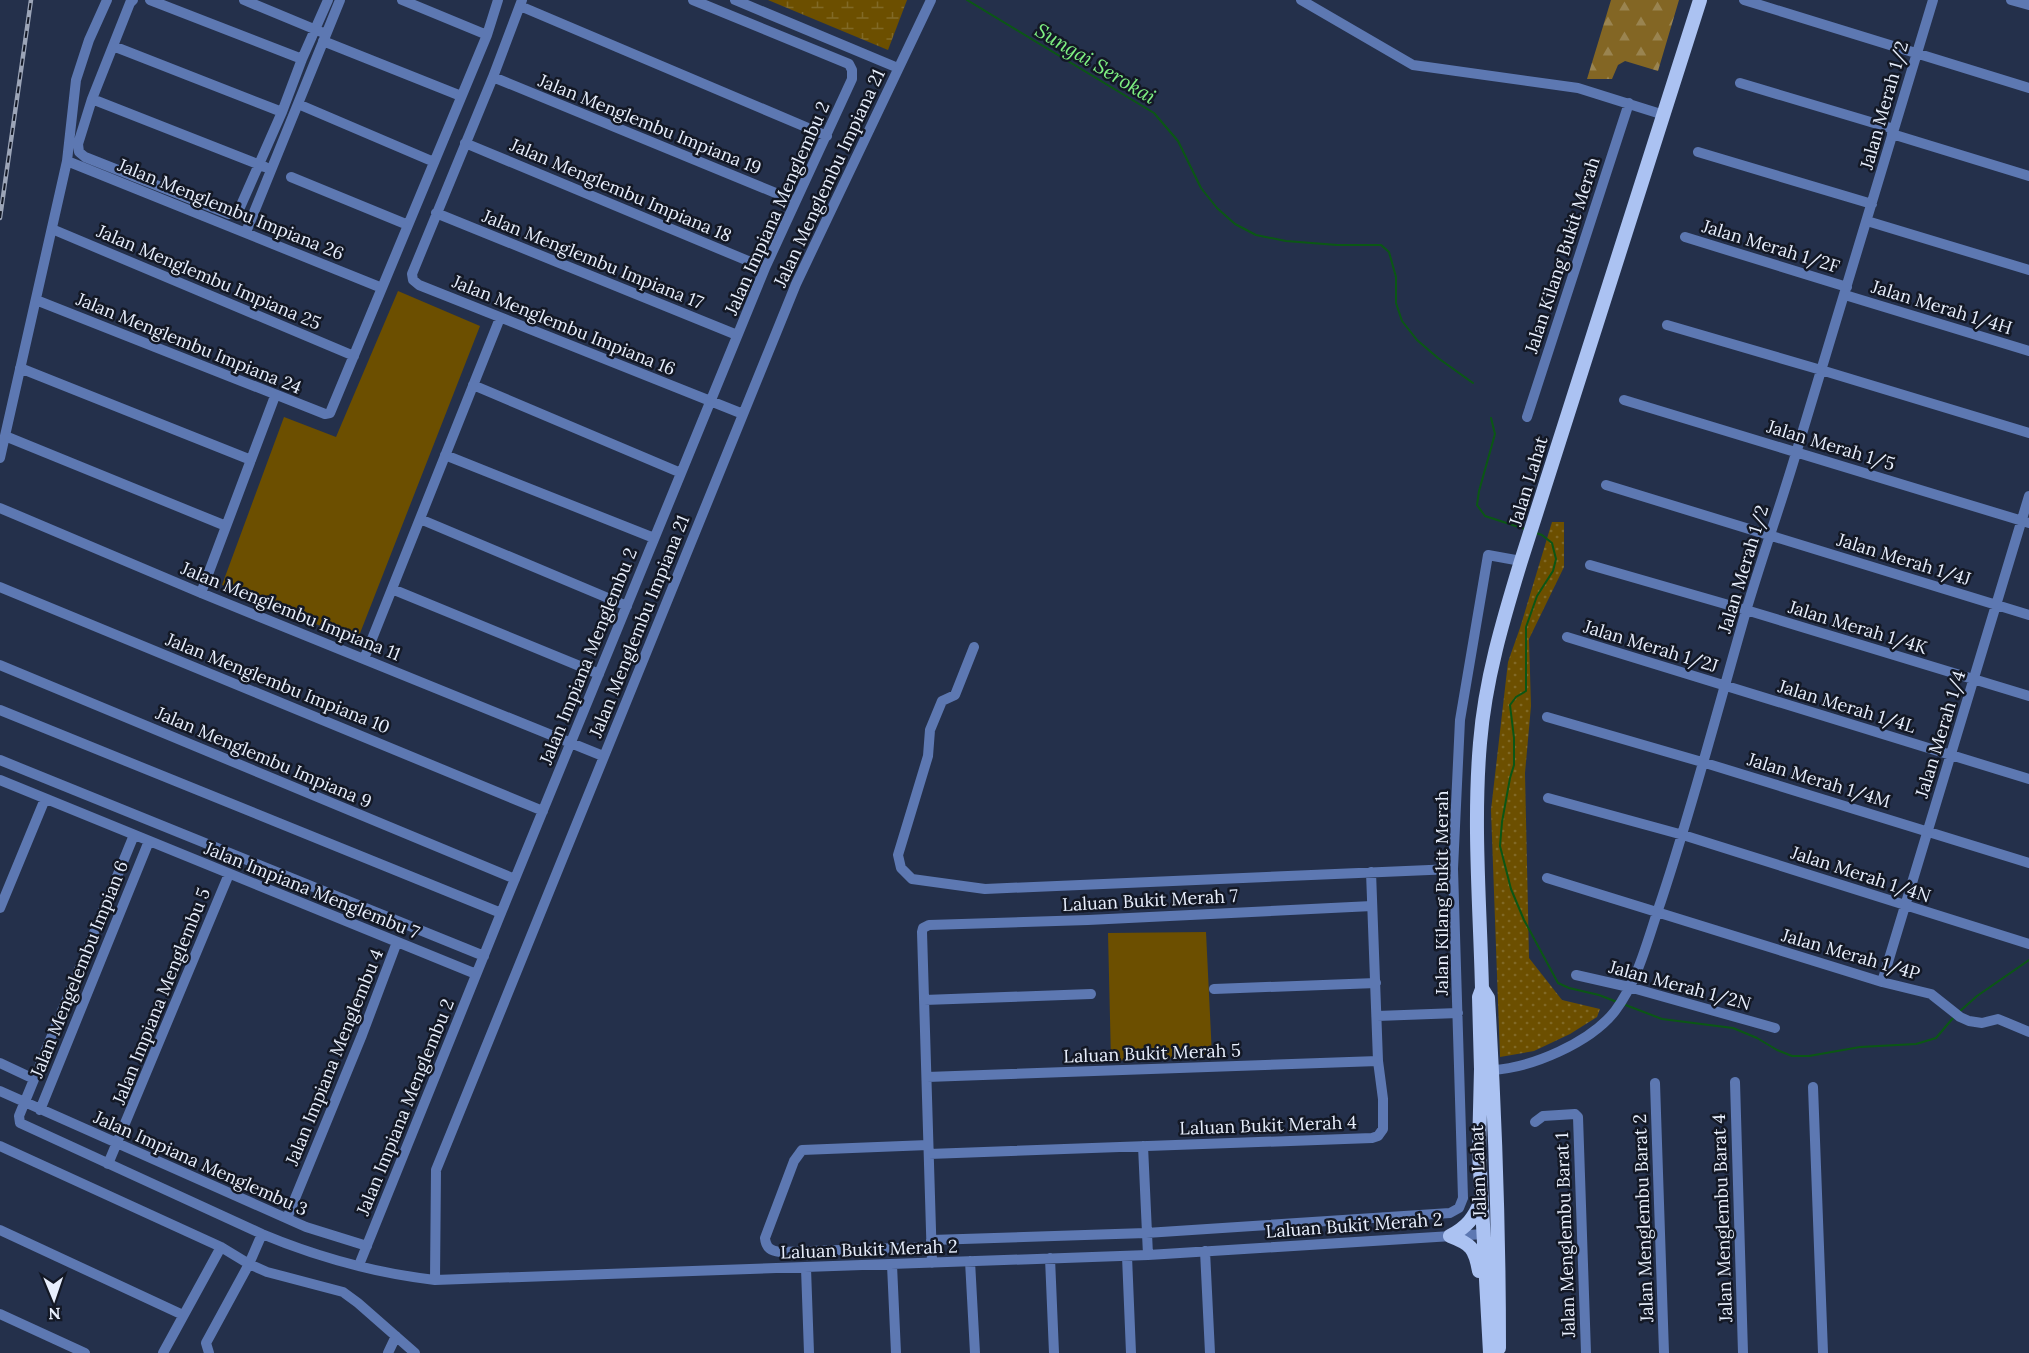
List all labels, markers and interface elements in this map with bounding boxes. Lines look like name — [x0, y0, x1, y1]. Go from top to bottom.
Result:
water label: Sungai Serokai — [1031, 17, 1161, 109]
street label: Jalan Merah 1/2 — [1854, 38, 1913, 173]
street label: Jalan Menglembu Impiana 21 — [768, 65, 890, 292]
street label: Jalan Menglembu Impiana 19 — [534, 68, 765, 179]
street label: Jalan Impiana Menglembu 2 — [719, 98, 835, 319]
street label: Jalan Menglembu Impiana 18 — [506, 132, 735, 247]
street label: Jalan Menglembu Impiana 26 — [114, 153, 347, 265]
street label: Jalan Kilang Bukit Merah — [1519, 154, 1605, 357]
street label: Jalan Menglembu Impiana 17 — [478, 204, 707, 314]
street label: Jalan Merah 1/2F — [1699, 214, 1843, 278]
street label: Jalan Menglembu Impiana 25 — [93, 219, 325, 335]
street label: Jalan Menglembu Impiana 16 — [448, 269, 679, 380]
street label: Jalan Merah 1/4H — [1868, 274, 2015, 339]
street label: Jalan Menglembu Impiana 24 — [72, 287, 305, 399]
street label: Jalan Merah 1/5 — [1763, 414, 1898, 475]
street label: Jalan Lahat — [1503, 433, 1553, 530]
street label: Jalan Merah 1/2 — [1712, 502, 1773, 637]
street label: Jalan Menglembu Impiana 21 — [583, 511, 694, 742]
street label: Jalan Merah 1/4J — [1833, 527, 1974, 590]
street label: Jalan Impiana Menglembu 2 — [534, 544, 642, 769]
street label: Jalan Menglembu Impiana 11 — [177, 556, 404, 666]
street label: Jalan Merah 1/4K — [1785, 595, 1931, 659]
street label: Jalan Merah 1/2J — [1580, 614, 1721, 677]
street label: Jalan Menglembu Impiana 10 — [162, 627, 393, 739]
street label: Jalan Merah 1/4 — [1909, 667, 1970, 801]
street label: Jalan Merah 1/4L — [1775, 674, 1919, 738]
street label: Jalan Menglembu Impiana 9 — [152, 701, 375, 813]
street label: Jalan Merah 1/4M — [1744, 747, 1893, 813]
street label: Jalan Kilang Bukit Merah — [1430, 790, 1453, 997]
street label: Jalan Impiana Menglembu 7 — [200, 836, 423, 944]
street label: Jalan Merah 1/4N — [1787, 840, 1934, 907]
street label: Jalan Mengelembu Impian 6 — [24, 857, 133, 1082]
street label: Jalan Impiana Menglembu 5 — [107, 884, 215, 1109]
street label: Laluan Bukit Merah 7 — [1061, 884, 1239, 916]
street label: Jalan Merah 1/4P — [1778, 923, 1923, 985]
street label: Jalan Impiana Menglembu 4 — [280, 945, 388, 1170]
street label: Jalan Merah 1/2N — [1605, 955, 1754, 1015]
street label: Jalan Impiana Menglembu 2 — [351, 995, 459, 1220]
street label: Laluan Bukit Merah 5 — [1063, 1038, 1241, 1068]
street label: Jalan Impiana Menglembu 3 — [90, 1105, 312, 1221]
street label: Laluan Bukit Merah 4 — [1179, 1110, 1357, 1140]
street label: Jalan Menglembu Barat 2 — [1628, 1113, 1658, 1324]
street label: Jalan Menglembu Barat 4 — [1707, 1113, 1737, 1324]
street label: Jalan Lahat — [1465, 1124, 1491, 1219]
street label: Jalan Menglembu Barat 1 — [1550, 1132, 1580, 1339]
street label: Laluan Bukit Merah 2 — [1265, 1207, 1443, 1243]
street label: Laluan Bukit Merah 2 — [780, 1234, 958, 1264]
north arrow — [24, 1269, 84, 1329]
text: N — [48, 1304, 61, 1324]

